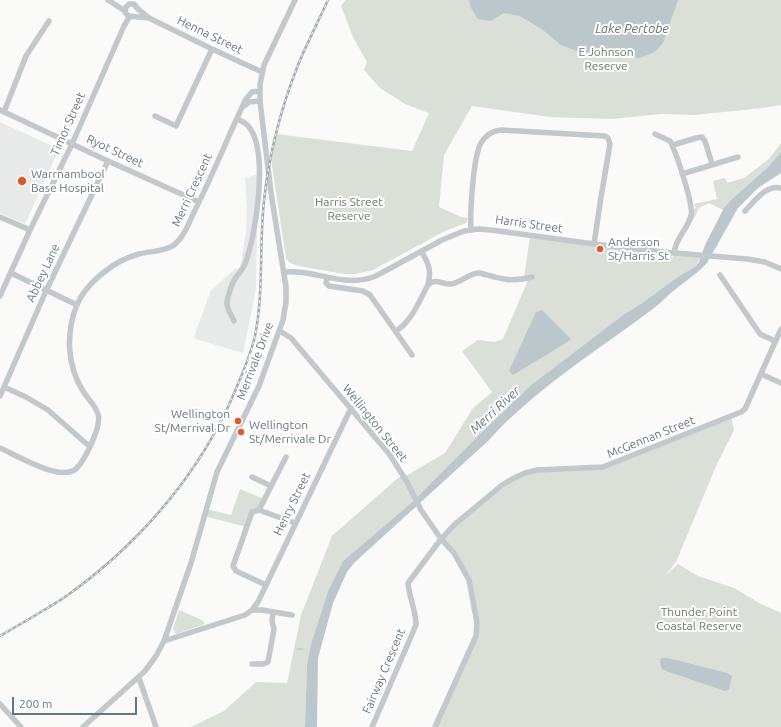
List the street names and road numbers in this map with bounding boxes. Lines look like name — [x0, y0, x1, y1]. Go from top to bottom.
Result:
street label: Henna Street — [175, 13, 245, 57]
street label: Timor Street — [48, 90, 88, 158]
street label: Ryot Street — [84, 132, 146, 170]
street label: Merri Crescent — [169, 151, 215, 229]
street label: Harris Street — [494, 212, 564, 236]
street label: Abbey Lane — [23, 242, 63, 304]
street label: Merrivale Drive — [234, 320, 276, 402]
street label: Wellington Street — [339, 381, 411, 465]
street label: McGennan Street — [605, 413, 697, 461]
street label: Henry Street — [270, 470, 314, 538]
street label: Fairway Crescent — [360, 626, 408, 716]

